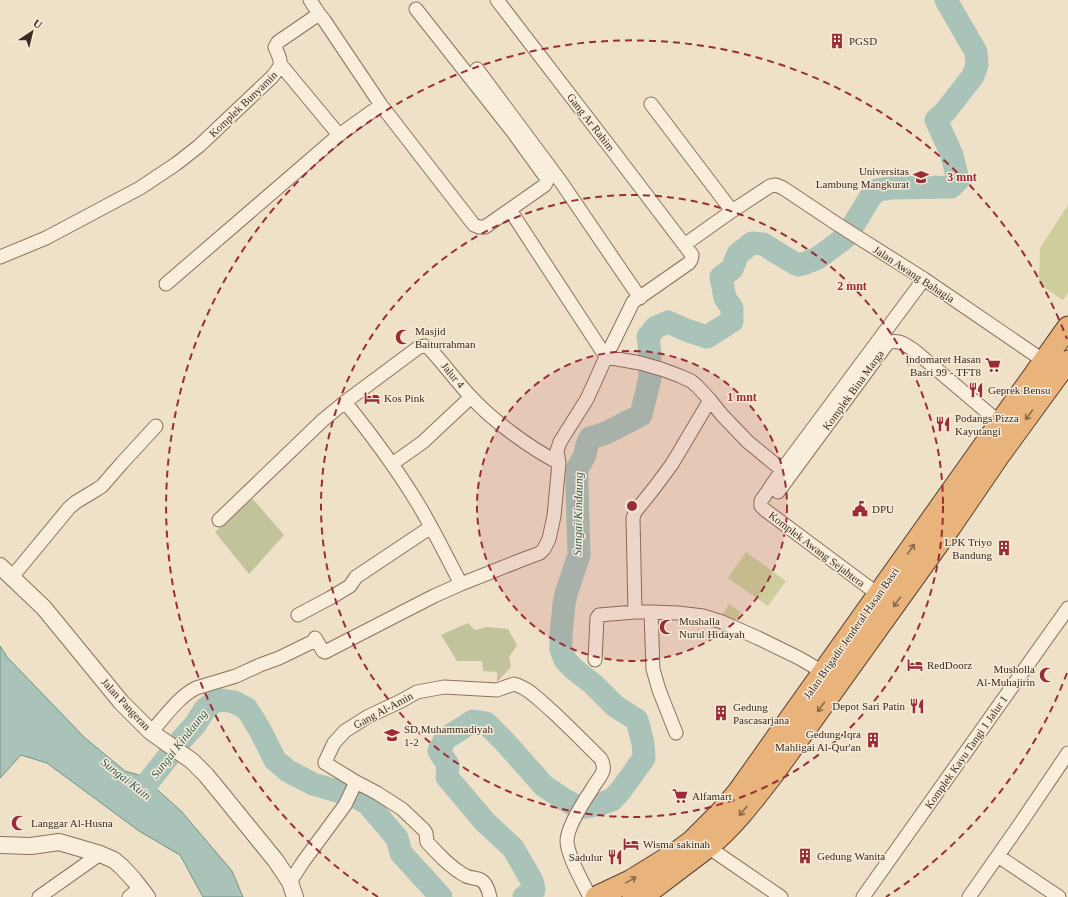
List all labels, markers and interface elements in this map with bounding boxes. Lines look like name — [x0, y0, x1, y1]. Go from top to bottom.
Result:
north arrow — [12, 12, 52, 52]
text: U — [31, 17, 44, 31]
building icon: PGSD — [828, 32, 846, 50]
place label: PGSD — [849, 35, 877, 47]
street label: Komplek Bunyamin — [207, 68, 280, 139]
street label: Gang Ar Rahim — [565, 91, 617, 153]
place label: Universitas Lambung Mangkurat — [816, 165, 909, 190]
school or university icon: Universitas Lambung Mangkurat — [912, 168, 930, 186]
text: 3 mnt — [947, 170, 977, 184]
street label: Jalan Awang Bahagia — [871, 243, 957, 305]
text: 2 mnt — [837, 279, 867, 293]
place label: Masjid Baiturrahman — [415, 325, 476, 350]
mosque icon: Masjid Baiturrahman — [394, 328, 412, 346]
street label: Komplek Bina Marga — [820, 348, 886, 432]
place label: Indomaret Hasan Basri 99 - TFT8 — [906, 353, 981, 378]
supermarket icon: Indomaret Hasan Basri 99 - TFT8 — [984, 356, 1002, 374]
street label: Jalur 4 — [439, 360, 467, 391]
restaurant icon: Geprek Bensu — [967, 381, 985, 399]
place label: Geprek Bensu — [988, 384, 1051, 396]
hotel icon: Kos Pink — [363, 389, 381, 407]
text: 1 mnt — [727, 390, 757, 404]
place label: Kos Pink — [384, 392, 425, 404]
one-way arrow — [1025, 410, 1033, 421]
place label: Podangs Pizza Kayutangi — [955, 412, 1019, 437]
restaurant icon: Podangs Pizza Kayutangi — [934, 415, 952, 433]
water label: Sungai Kindaung — [570, 472, 586, 556]
centre of rings — [625, 499, 639, 513]
public building icon: DPU — [851, 500, 869, 518]
place label: DPU — [872, 503, 894, 515]
street label: Komplek Awang Sejahtera — [766, 509, 868, 589]
place label: LPK Triyo Bandung — [945, 536, 992, 561]
building icon: LPK Triyo Bandung — [995, 539, 1013, 557]
one-way arrow — [907, 544, 915, 555]
street label: Jalan Brigadir Jenderal Hasan Basri — [801, 565, 901, 701]
one-way arrow — [893, 596, 901, 607]
place label: Mushalla Nurul Hidayah — [679, 615, 745, 640]
mosque icon: Mushalla Nurul Hidayah — [658, 618, 676, 636]
hotel icon: RedDoorz — [906, 656, 924, 674]
place label: RedDoorz — [927, 659, 972, 671]
place label: Musholla Al-Muhajirin — [976, 663, 1035, 688]
mosque icon: Musholla Al-Muhajirin — [1038, 666, 1056, 684]
street label: Jalan Pangeran — [99, 676, 153, 733]
street label: Gang Al-Amin — [351, 689, 415, 731]
street label: Komplek Kayu Tangi 1 Jalur 1 — [922, 693, 1010, 811]
restaurant icon: Depot Sari Patin — [908, 697, 926, 715]
place label: Depot Sari Patin — [832, 700, 905, 712]
place label: Gedung Pascasarjana — [733, 701, 789, 726]
one-way arrow — [817, 702, 825, 713]
building icon: Gedung Pascasarjana — [712, 704, 730, 722]
water label: Sungai Kindaung — [148, 707, 210, 781]
place label: SD Muhammadiyah 1-2 — [404, 723, 493, 748]
school or university icon: SD Muhammadiyah 1-2 — [383, 726, 401, 744]
place label: Gedung Iqra Mahligai Al-Qur'an — [775, 728, 861, 753]
building icon: Gedung Iqra Mahligai Al-Qur'an — [864, 731, 882, 749]
water label: Sungai Kuin — [98, 755, 154, 803]
supermarket icon: Alfamart — [671, 787, 689, 805]
place label: Alfamart — [692, 790, 732, 802]
one-way arrow — [739, 806, 748, 817]
mosque icon: Langgar Al-Husna — [10, 814, 28, 832]
place label: Langgar Al-Husna — [31, 817, 113, 829]
hotel icon: Wisma sakinah — [622, 835, 640, 853]
place label: Wisma sakinah — [643, 838, 711, 850]
building icon: Gedung Wanita — [796, 847, 814, 865]
restaurant icon: Sadulur — [606, 848, 624, 866]
place label: Gedung Wanita — [817, 850, 885, 862]
place label: Sadulur — [569, 851, 603, 863]
one-way arrow — [625, 875, 637, 883]

